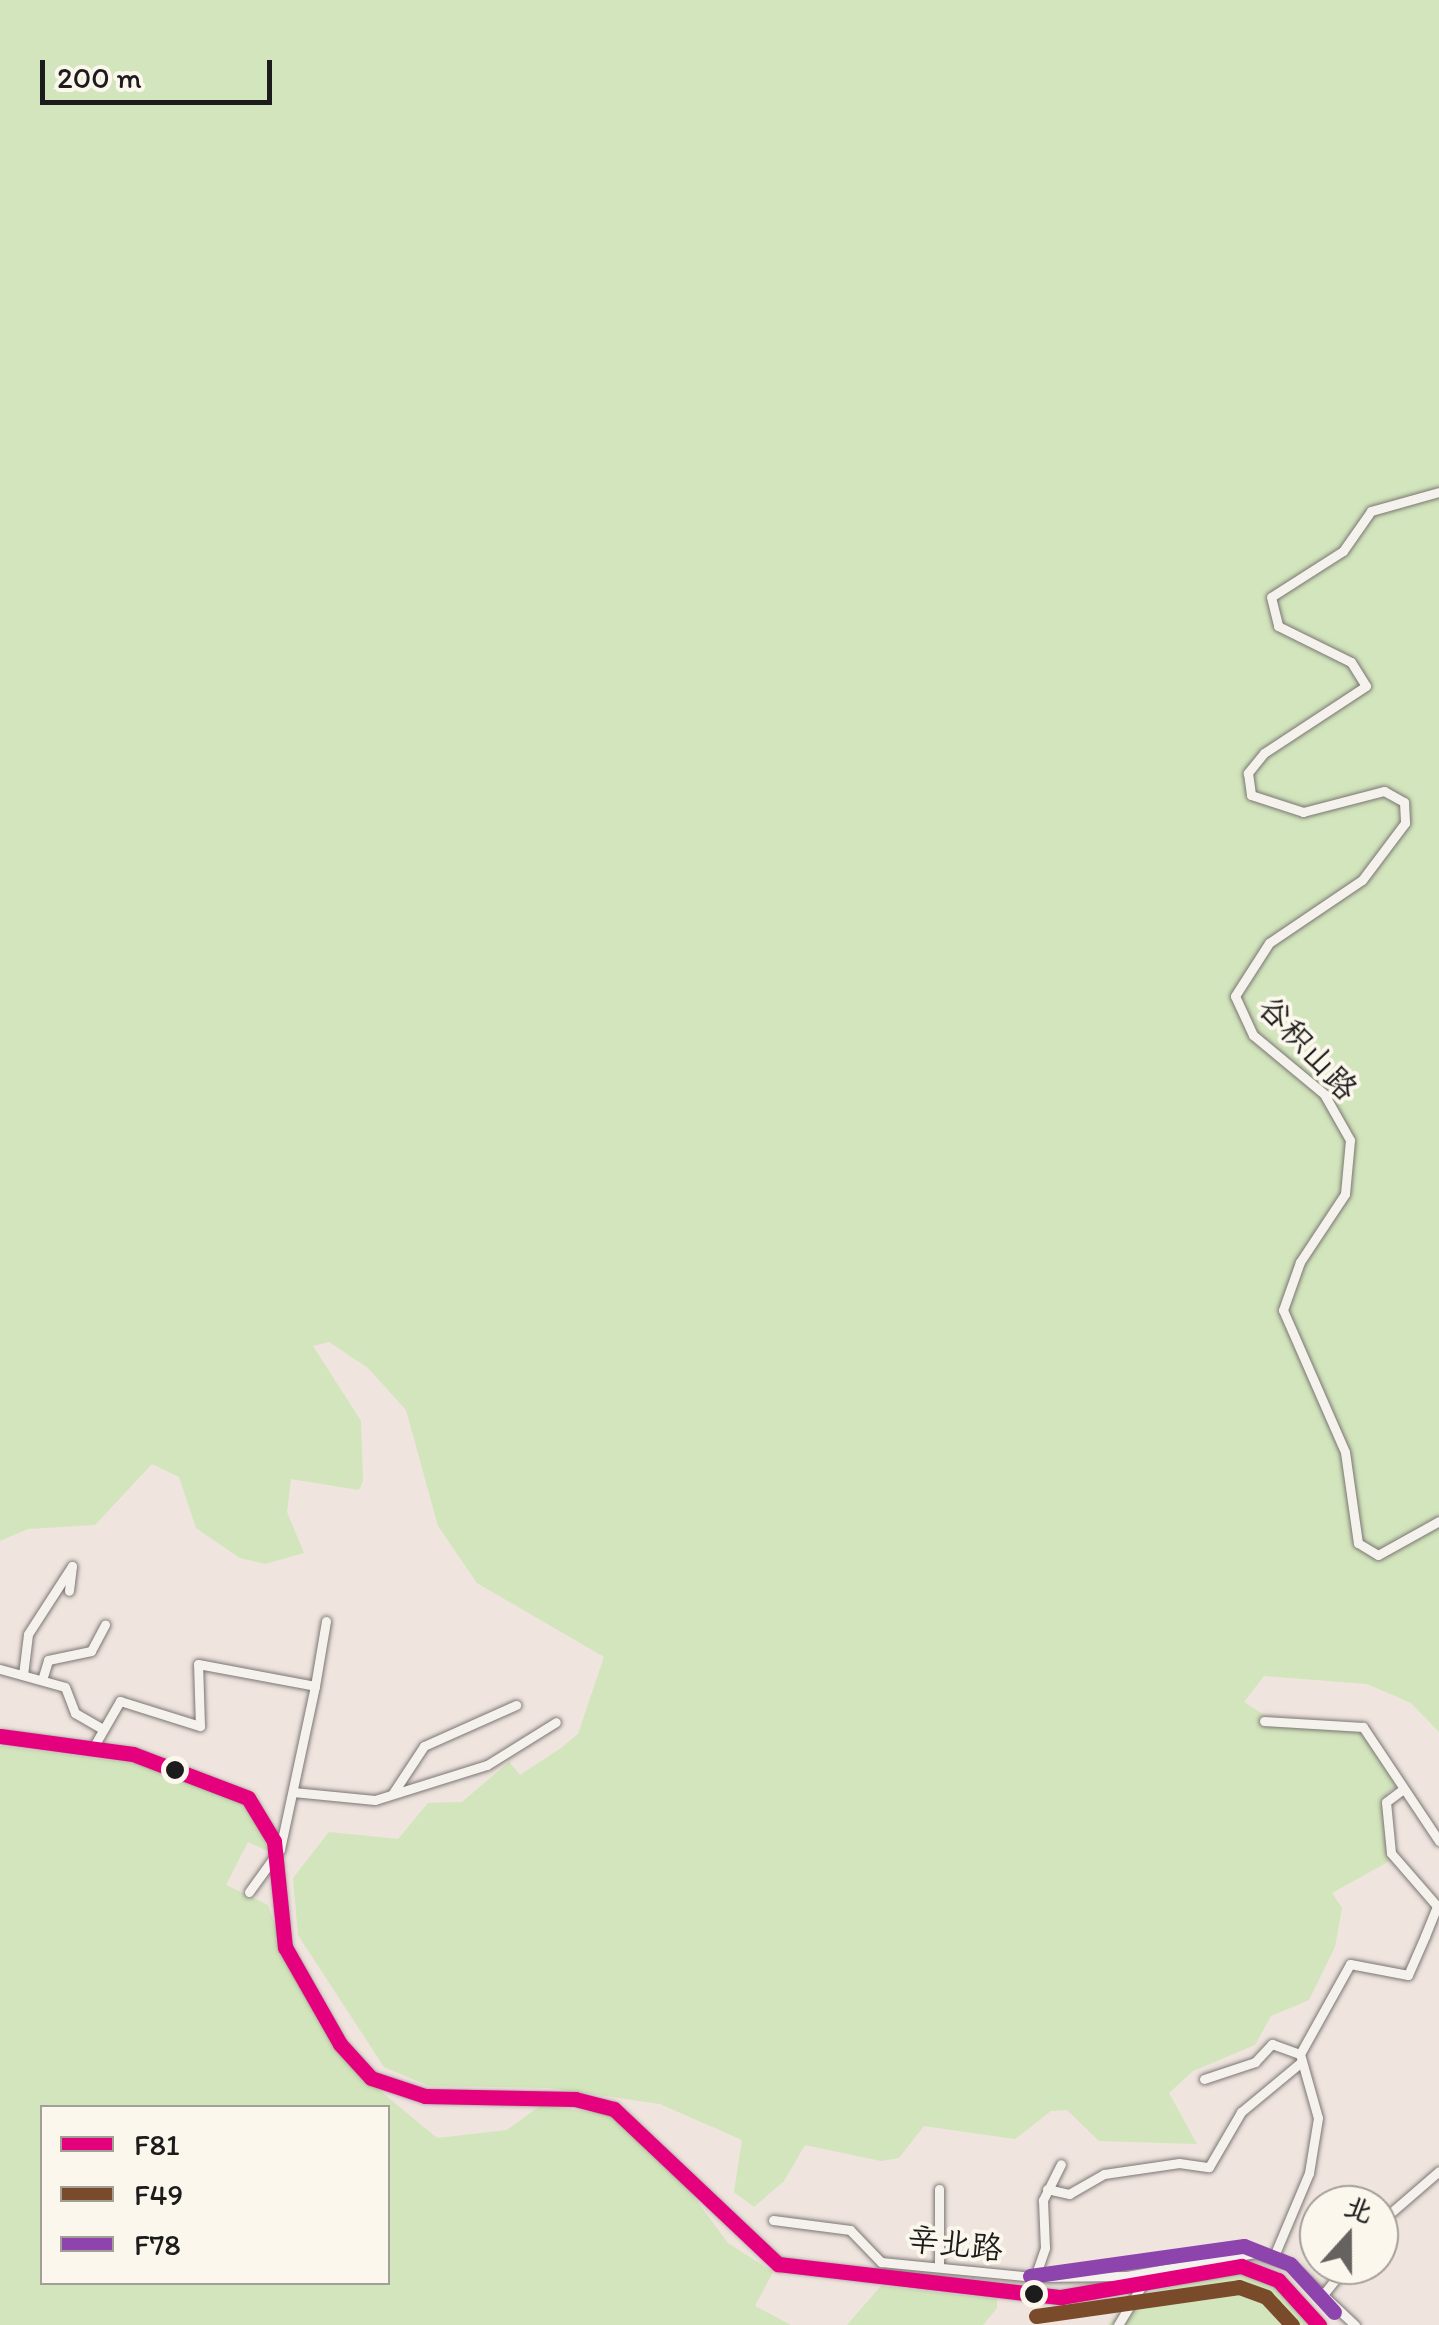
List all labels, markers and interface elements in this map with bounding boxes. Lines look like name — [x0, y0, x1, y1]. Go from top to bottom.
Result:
scale bar — [45, 40, 278, 102]
text: 200 m — [57, 59, 142, 96]
street label: 谷积山路 — [1250, 988, 1366, 1108]
unlabelled marker — [165, 1760, 185, 1780]
legend — [40, 2105, 390, 2285]
text: F81 — [134, 2126, 180, 2163]
text: F49 — [134, 2176, 183, 2213]
north arrow — [1299, 2185, 1399, 2285]
text: 北 — [1340, 2188, 1378, 2230]
street label: 辛北路 — [905, 2220, 1005, 2268]
text: F78 — [134, 2226, 181, 2263]
unlabelled marker — [1024, 2284, 1044, 2304]

